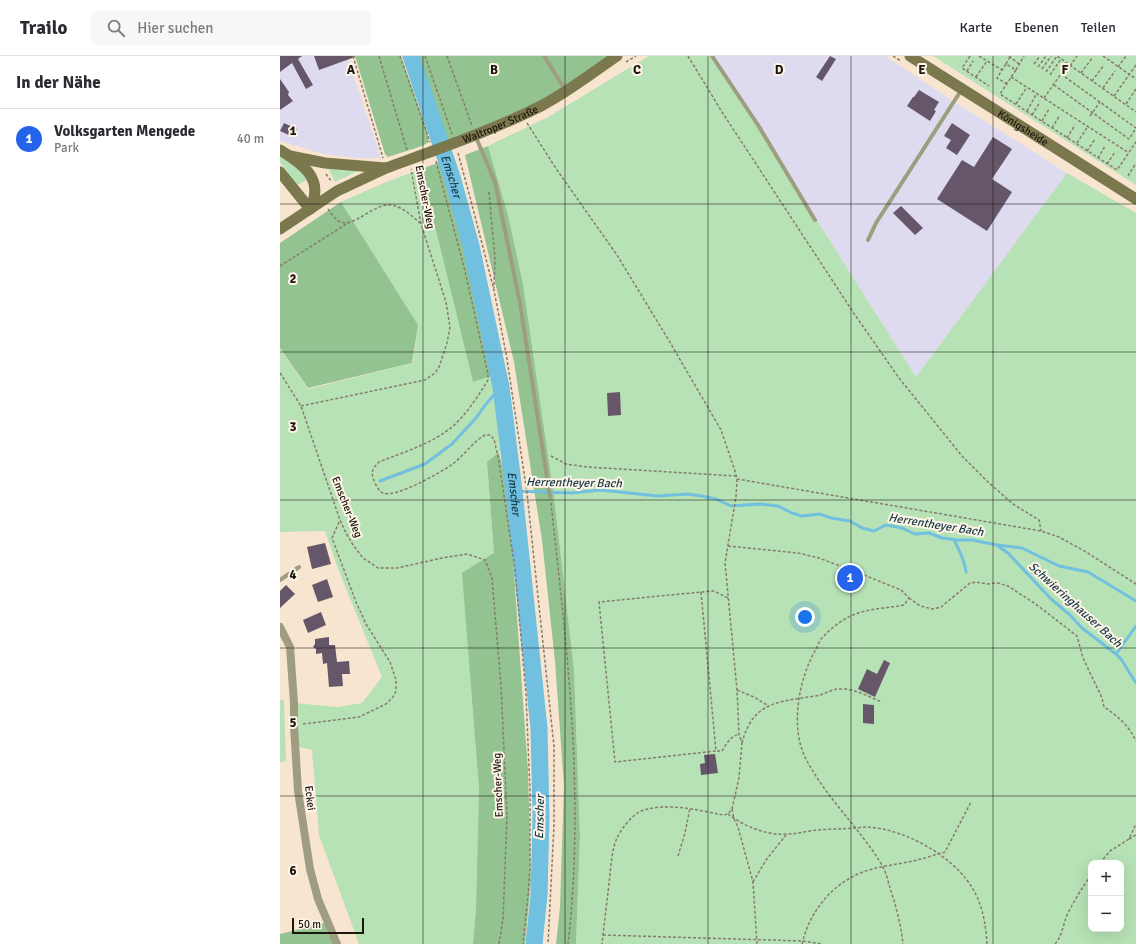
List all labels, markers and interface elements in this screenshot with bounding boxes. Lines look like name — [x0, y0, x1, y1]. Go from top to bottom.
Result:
search box — [91, 10, 371, 46]
text: Trailo — [20, 16, 67, 40]
icon: search — [105, 17, 127, 39]
text: Hier suchen — [137, 19, 214, 37]
text: Karte — [960, 19, 992, 36]
text: Ebenen — [1014, 19, 1059, 36]
text: Teilen — [1081, 19, 1116, 36]
text: A — [347, 62, 356, 78]
text: B — [490, 62, 498, 78]
text: C — [633, 62, 641, 78]
text: D — [775, 62, 784, 78]
text: E — [918, 62, 926, 78]
text: F — [1062, 62, 1069, 78]
text: In der Nähe — [16, 72, 101, 93]
street label: Waltroper Straße — [461, 102, 540, 146]
street label: Königsheide — [995, 107, 1051, 149]
text: Volksgarten Mengede — [54, 122, 195, 140]
text: 1 — [289, 123, 297, 139]
text: 1 — [25, 131, 33, 147]
text: 40 m — [237, 131, 264, 147]
text: Park — [54, 140, 79, 156]
water label: Emscher — [438, 153, 465, 201]
street label: Emscher-Weg — [412, 164, 438, 230]
text: 2 — [289, 271, 297, 287]
text: 3 — [289, 419, 297, 435]
water label: Emscher — [504, 471, 524, 518]
street label: Emscher-Weg — [329, 475, 365, 540]
water label: Herrentheyer Bach — [526, 475, 623, 491]
water label: Herrentheyer Bach — [887, 510, 985, 540]
water label: Schwieringhauser Bach — [1025, 559, 1125, 651]
pin: 1 — [837, 563, 863, 593]
text: 4 — [289, 567, 297, 583]
your location — [795, 607, 815, 627]
text: 5 — [289, 715, 297, 731]
street label: Emscher-Weg — [490, 752, 506, 818]
street label: Eckei — [302, 785, 318, 811]
water label: Emscher — [532, 793, 548, 839]
map controls — [1088, 860, 1124, 932]
button: + — [1088, 860, 1124, 896]
text: 6 — [289, 863, 297, 879]
button: − — [1088, 896, 1124, 932]
scale bar — [292, 916, 364, 935]
text: 50 m — [298, 918, 321, 931]

